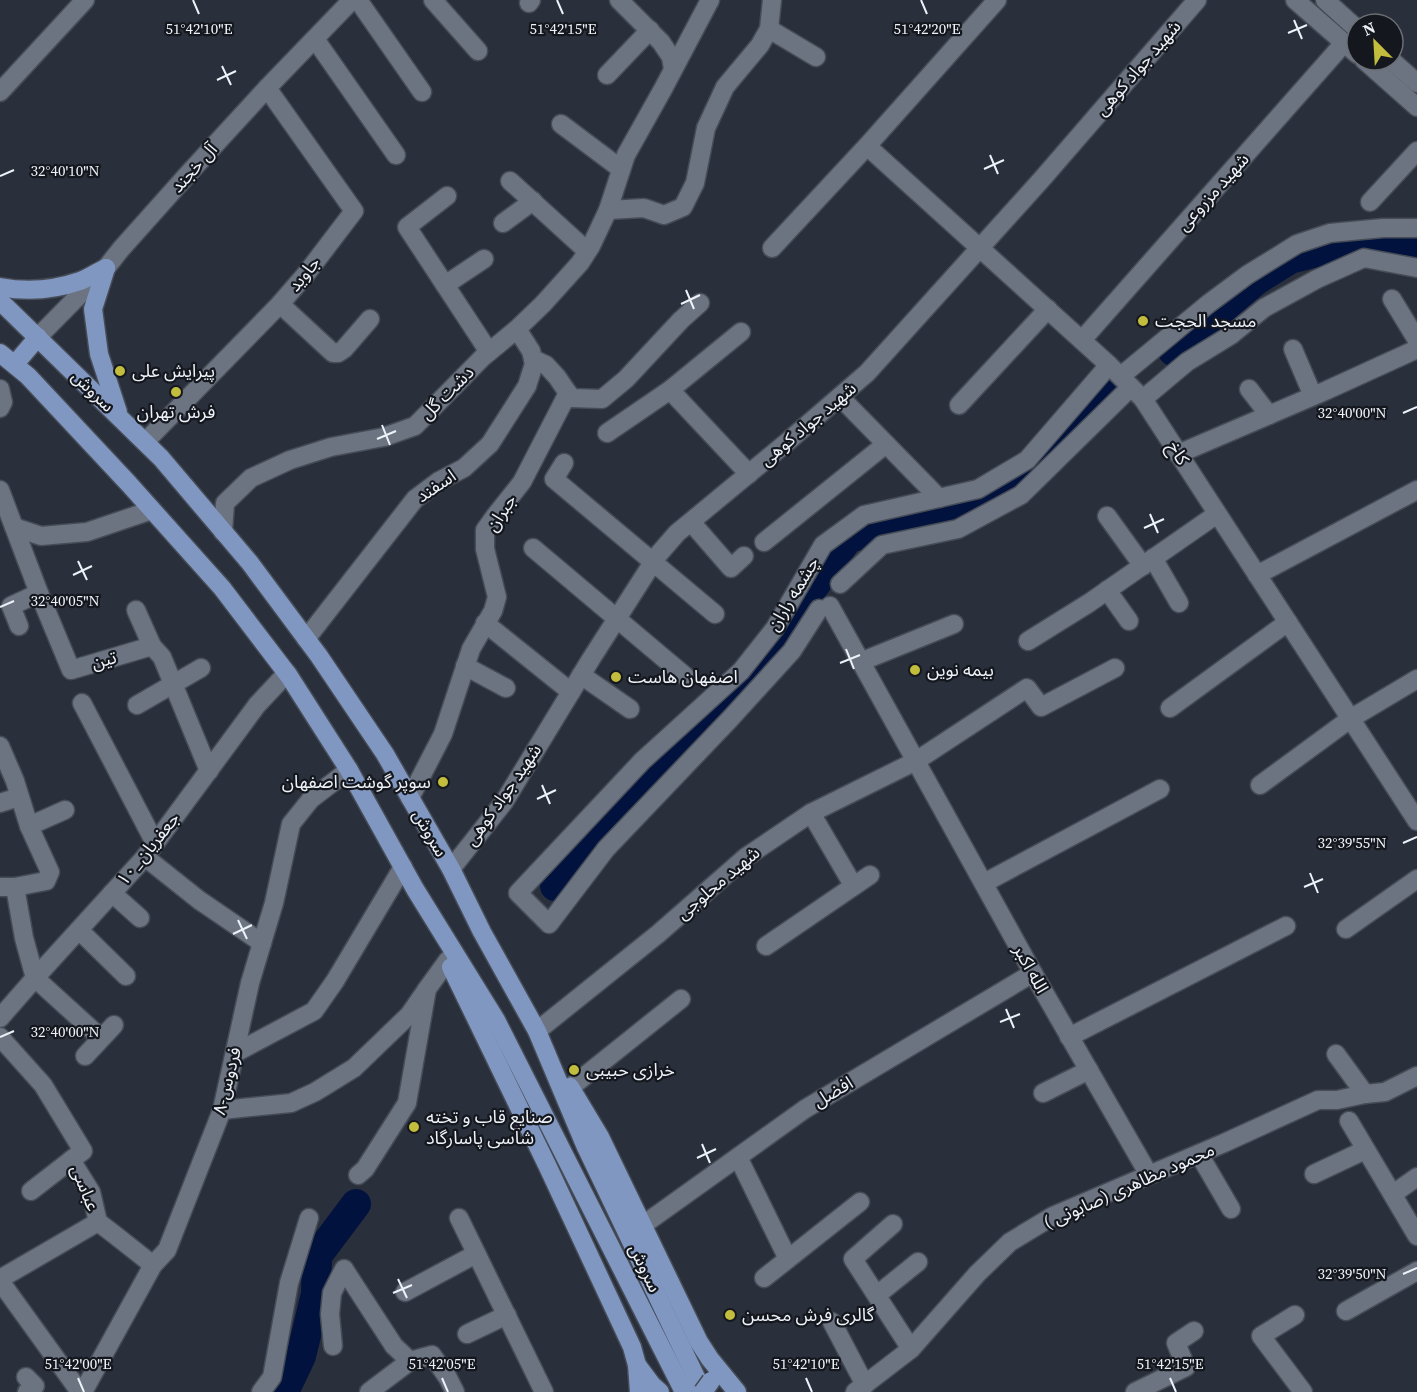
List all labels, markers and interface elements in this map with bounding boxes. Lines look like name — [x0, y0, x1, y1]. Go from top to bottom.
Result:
north arrow — [1345, 12, 1405, 72]
street label: شهید جواد کوهی — [1089, 14, 1186, 121]
text: N — [1359, 16, 1379, 41]
text: 51°42'10"E — [165, 18, 233, 39]
text: 51°42'15"E — [529, 18, 597, 39]
text: 51°42'20"E — [893, 18, 961, 39]
street label: آل خجند — [165, 137, 223, 198]
street label: شهید مزروعی — [1171, 147, 1254, 236]
text: 32°40'10"N — [30, 160, 100, 181]
street label: جاوید — [282, 251, 326, 297]
place label: مسجد الحجت — [1155, 308, 1257, 333]
marker: مسجد الحجت — [1136, 314, 1150, 328]
place label: پیرایش علی — [132, 358, 215, 383]
street label: دشت گل — [414, 360, 479, 425]
street label: سروش — [66, 364, 120, 417]
marker: پیرایش علی — [113, 364, 127, 378]
street label: شهید جواد کوهی — [754, 376, 861, 472]
marker: فرش تهران — [169, 385, 183, 399]
place label: فرش تهران — [137, 399, 215, 424]
text: 32°40'00"N — [1317, 402, 1387, 423]
street label: کاخ — [1161, 436, 1196, 471]
street label: اسفند — [411, 463, 461, 508]
street label: جبران — [479, 489, 522, 536]
street label: چشمه راران — [761, 552, 825, 636]
text: 32°40'05"N — [30, 590, 100, 611]
street label: تین — [88, 644, 119, 675]
place label: بیمه نوین — [927, 657, 994, 682]
marker: بیمه نوین — [908, 663, 922, 677]
place label: اصفهان هاست — [628, 664, 738, 689]
marker: اصفهان هاست — [609, 670, 623, 684]
street label: شهید جواد کوهی — [458, 739, 547, 851]
place label: سوپر گوشت اصفهان — [282, 769, 431, 794]
marker: سوپر گوشت اصفهان — [436, 775, 450, 789]
street label: سروش — [407, 804, 454, 861]
street label: ۱۰_جعفریان — [110, 807, 185, 891]
text: 32°39'55"N — [1317, 832, 1387, 853]
street label: شهید محلوجی — [670, 840, 765, 925]
street label: الله اکبر — [1007, 939, 1055, 998]
text: 32°40'00"N — [30, 1021, 100, 1042]
street label: ۸-فردوس — [206, 1044, 247, 1117]
place label: خرازی حبیبی — [586, 1057, 675, 1082]
marker: خرازی حبیبی — [567, 1063, 581, 1077]
street label: افضل — [808, 1070, 857, 1113]
place label: صنایع قاب و تخته شاسی پاسارگاد — [426, 1104, 553, 1150]
marker: صنایع قاب و تخته شاسی پاسارگاد — [407, 1120, 421, 1134]
street label: محمود مظاهری (صابونی ) — [1039, 1137, 1218, 1235]
street label: عباسی — [65, 1161, 106, 1215]
street label: سروش — [623, 1239, 668, 1296]
text: 32°39'50"N — [1317, 1263, 1387, 1284]
place label: گالری فرش محسن — [742, 1302, 875, 1327]
marker: گالری فرش محسن — [723, 1308, 737, 1322]
text: 51°42'00"E — [44, 1353, 112, 1374]
text: 51°42'05"E — [408, 1353, 476, 1374]
text: 51°42'10"E — [772, 1353, 840, 1374]
text: 51°42'15"E — [1136, 1353, 1204, 1374]

